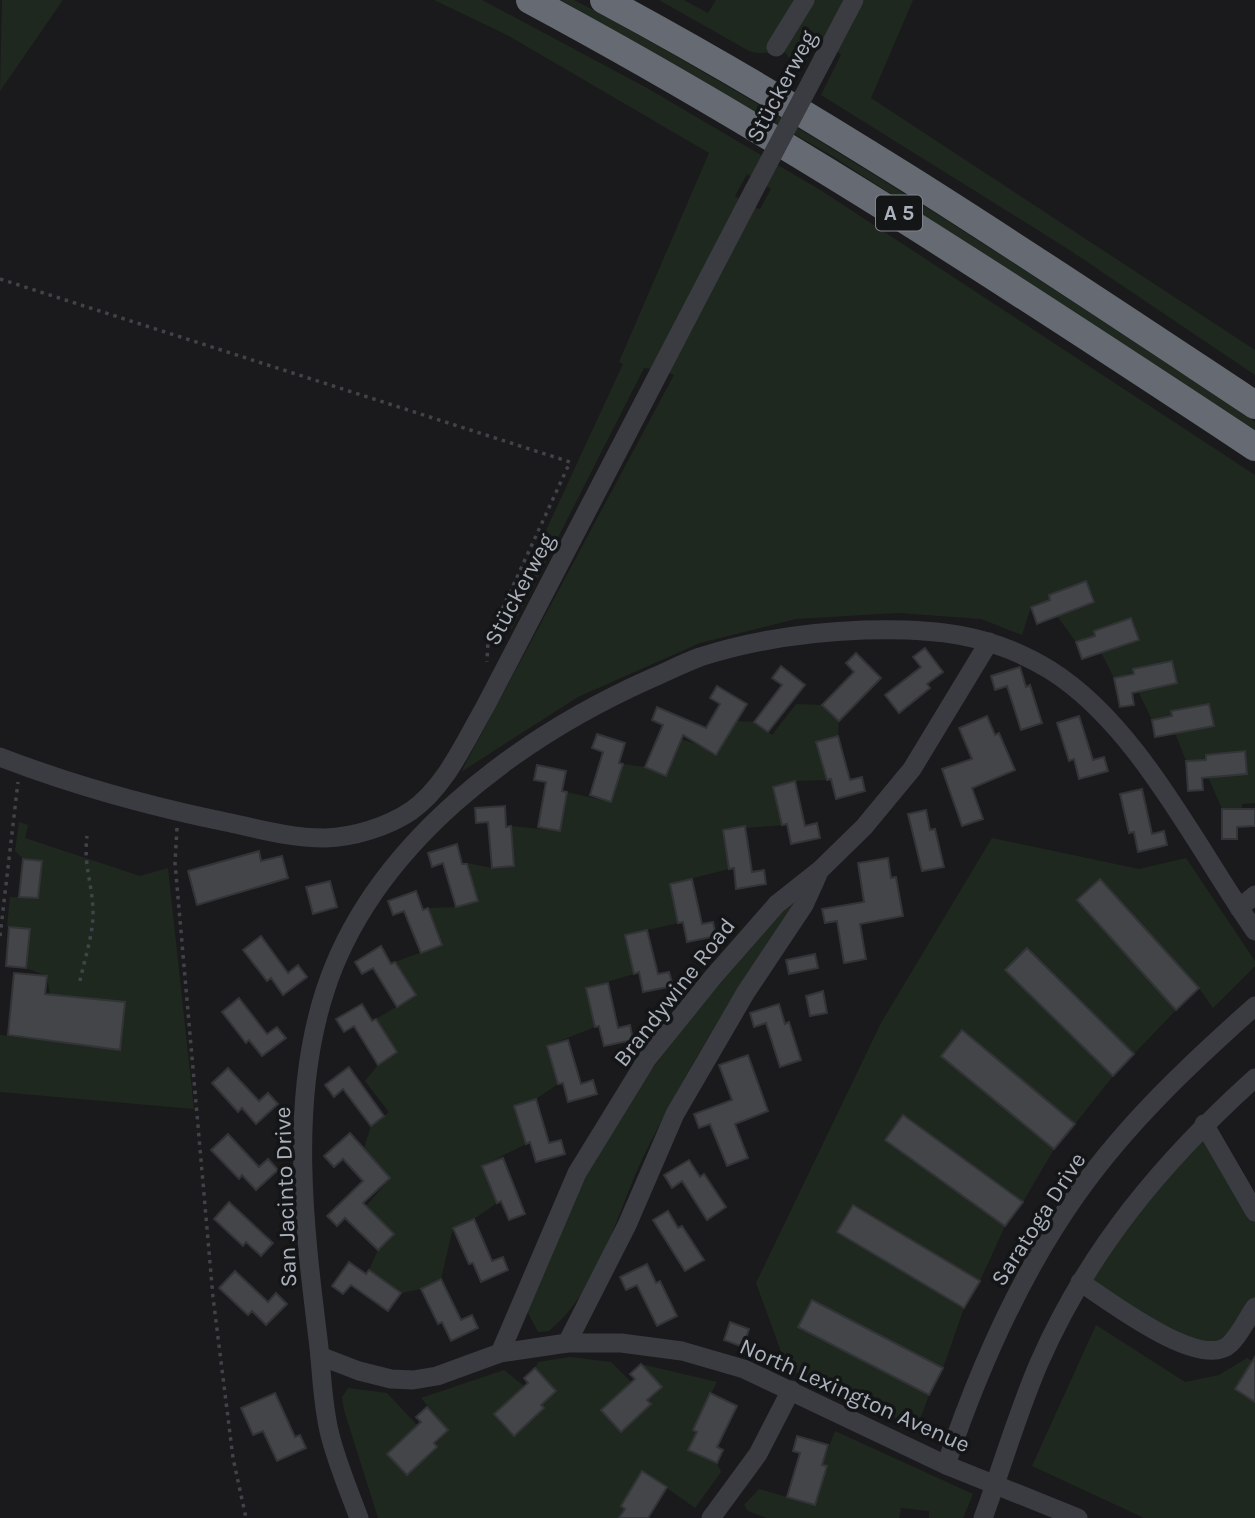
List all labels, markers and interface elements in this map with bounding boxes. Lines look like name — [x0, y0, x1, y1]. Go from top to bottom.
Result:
street label: Stückerweg — [741, 26, 822, 147]
road number: A 5 — [876, 196, 922, 230]
street label: Stückerweg — [479, 529, 560, 650]
street label: Brandywine Road — [608, 913, 741, 1072]
street label: San Jacinto Drive — [269, 1106, 302, 1288]
street label: Saratoga Drive — [985, 1148, 1092, 1291]
street label: North Lexington Avenue — [736, 1333, 974, 1458]

